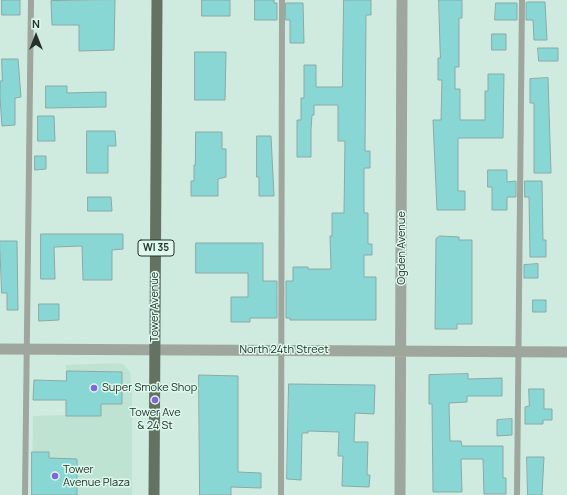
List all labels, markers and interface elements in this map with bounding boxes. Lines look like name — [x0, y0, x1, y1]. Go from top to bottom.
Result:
north arrow — [16, 16, 56, 56]
text: N — [32, 16, 40, 31]
street label: Ogden Avenue — [395, 211, 409, 285]
road number: WI 35 — [138, 240, 174, 256]
street label: Tower Avenue — [148, 272, 162, 342]
street label: North 24th Street — [239, 343, 329, 357]
place label: Super Smoke Shop — [102, 381, 197, 395]
marker: Super Smoke Shop — [89, 383, 99, 393]
marker: Tower Ave & 24 St — [150, 395, 160, 405]
place label: Tower Ave & 24 St — [129, 406, 181, 432]
place label: Tower Avenue Plaza — [63, 463, 130, 489]
marker: Tower Avenue Plaza — [50, 471, 60, 481]

